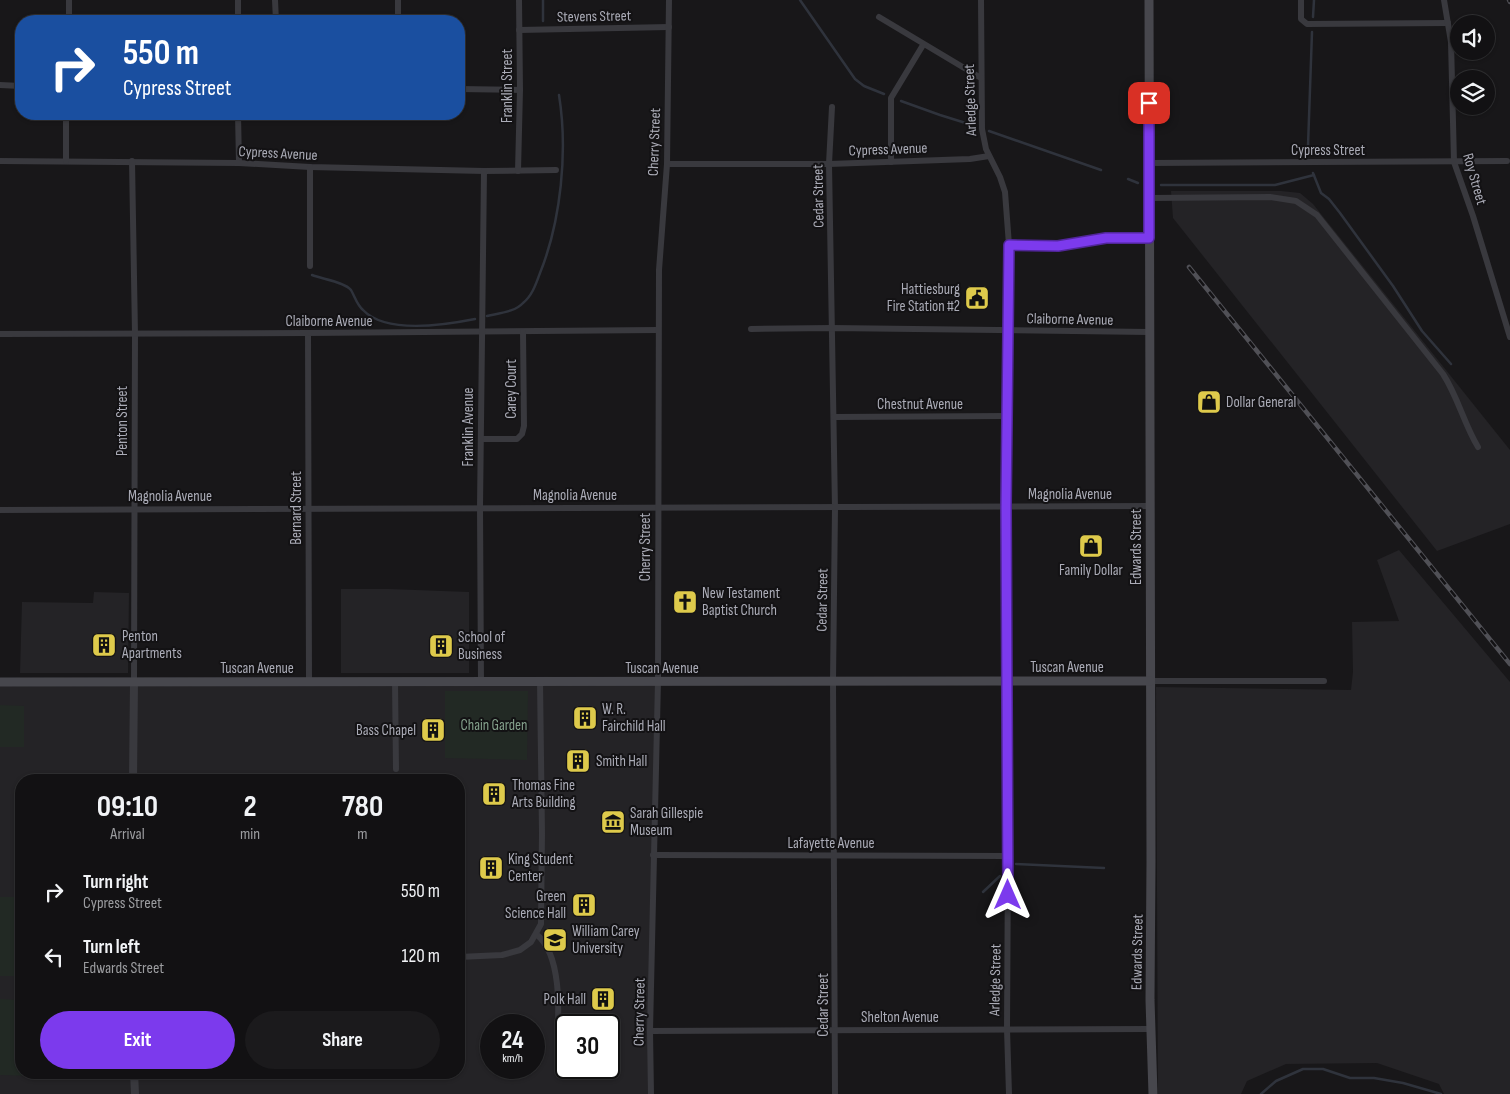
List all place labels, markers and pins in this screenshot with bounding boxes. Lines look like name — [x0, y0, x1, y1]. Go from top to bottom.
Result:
pin — [1128, 82, 1170, 124]
place label: Hattiesburg Fire Station #2 — [887, 280, 960, 316]
public building icon: Hattiesburg Fire Station #2 — [964, 285, 990, 311]
shop icon: Dollar General — [1196, 389, 1222, 415]
place label: Dollar General — [1226, 393, 1296, 412]
shop icon: Family Dollar — [1078, 533, 1104, 559]
place label: Family Dollar — [1059, 561, 1124, 580]
place label: New Testament Baptist Church — [702, 584, 780, 620]
church icon: New Testament Baptist Church — [672, 589, 698, 615]
place label: Penton Apartments — [121, 627, 182, 663]
place label: School of Business — [458, 628, 506, 664]
building icon: Penton Apartments — [91, 632, 117, 658]
building icon: School of Business — [428, 633, 454, 659]
place label: W. R. Fairchild Hall — [602, 700, 666, 736]
building icon: W. R. Fairchild Hall — [572, 705, 598, 731]
building icon: Bass Chapel — [420, 717, 446, 743]
place label: Bass Chapel — [356, 721, 416, 740]
building icon: Smith Hall — [565, 748, 591, 774]
place label: Smith Hall — [596, 752, 647, 771]
place label: Thomas Fine Arts Building — [511, 776, 575, 812]
building icon: Thomas Fine Arts Building — [481, 781, 507, 807]
place label: Sarah Gillespie Museum — [630, 804, 703, 840]
museum icon: Sarah Gillespie Museum — [600, 809, 626, 835]
place label: King Student Center — [508, 850, 573, 886]
building icon: King Student Center — [478, 855, 504, 881]
place label: Green Science Hall — [505, 887, 566, 923]
building icon: Green Science Hall — [571, 892, 597, 918]
place label: William Carey University — [572, 922, 640, 958]
school or university icon: William Carey University — [542, 927, 568, 953]
building icon: Polk Hall — [590, 986, 616, 1012]
place label: Polk Hall — [544, 990, 586, 1009]

